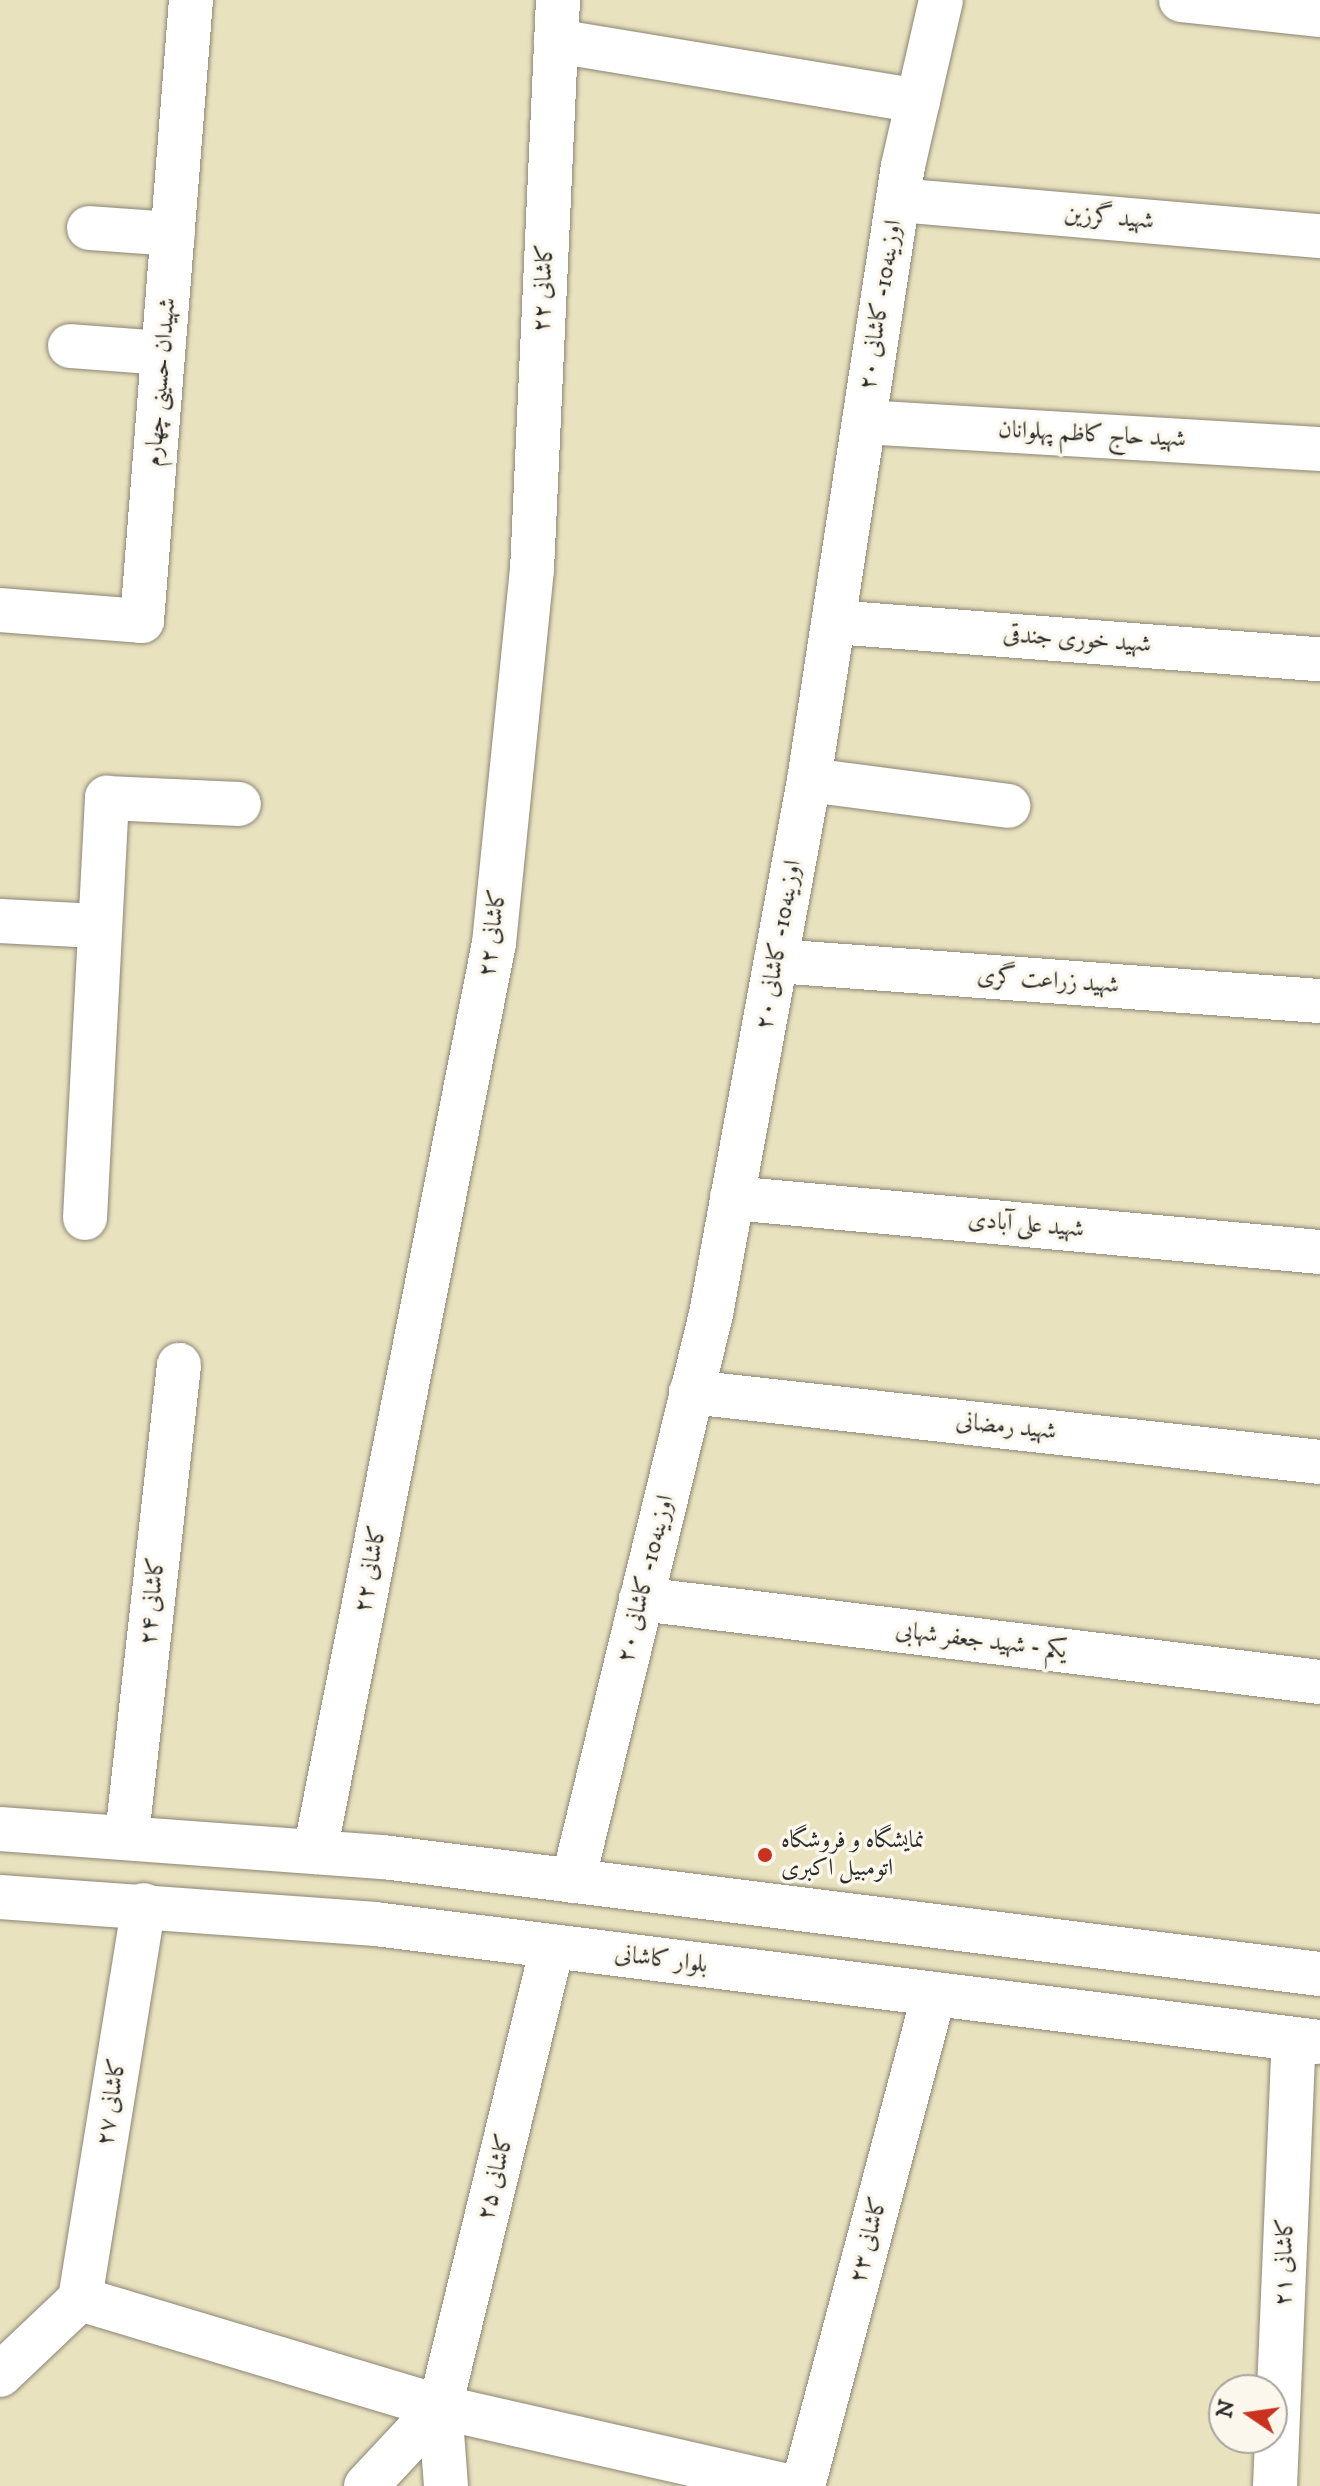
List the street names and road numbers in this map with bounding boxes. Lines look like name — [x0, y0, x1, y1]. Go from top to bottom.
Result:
street label: شهید گرزین — [1063, 200, 1155, 236]
street label: اوزینه10- کاشانی ۲۰ — [853, 218, 909, 392]
street label: کاشانی ۲۲ — [527, 243, 561, 333]
street label: شهیدان حسینی چهارم — [139, 296, 183, 468]
street label: شهید حاج کاظم پهلوانان — [997, 416, 1187, 454]
street label: شهید خوری جندقی — [1002, 620, 1152, 660]
street label: اوزینه10- کاشانی ۲۰ — [750, 858, 808, 1032]
street label: کاشانی ۲۲ — [473, 887, 513, 979]
street label: شهید زراعت گری — [976, 962, 1120, 1000]
street label: شهید علی آبادی — [967, 1206, 1085, 1244]
street label: شهید رمضانی — [954, 1407, 1058, 1447]
street label: اوزینه10- کاشانی ۲۰ — [611, 1492, 681, 1666]
street label: کاشانی ۲۲ — [348, 1523, 394, 1615]
street label: ۲۴ کاشانی — [134, 1555, 172, 1647]
street label: یکم - شهید جعفر شهابی — [894, 1616, 1068, 1666]
street label: بلوار کاشانی — [613, 1940, 709, 1980]
street label: کاشانی ۲۷ — [91, 2056, 133, 2148]
street label: کاشانی ۲۵ — [471, 2131, 521, 2223]
street label: کاشانی ۲۳ — [844, 2194, 894, 2286]
street label: کاشانی ۲۱ — [1269, 2217, 1301, 2307]

